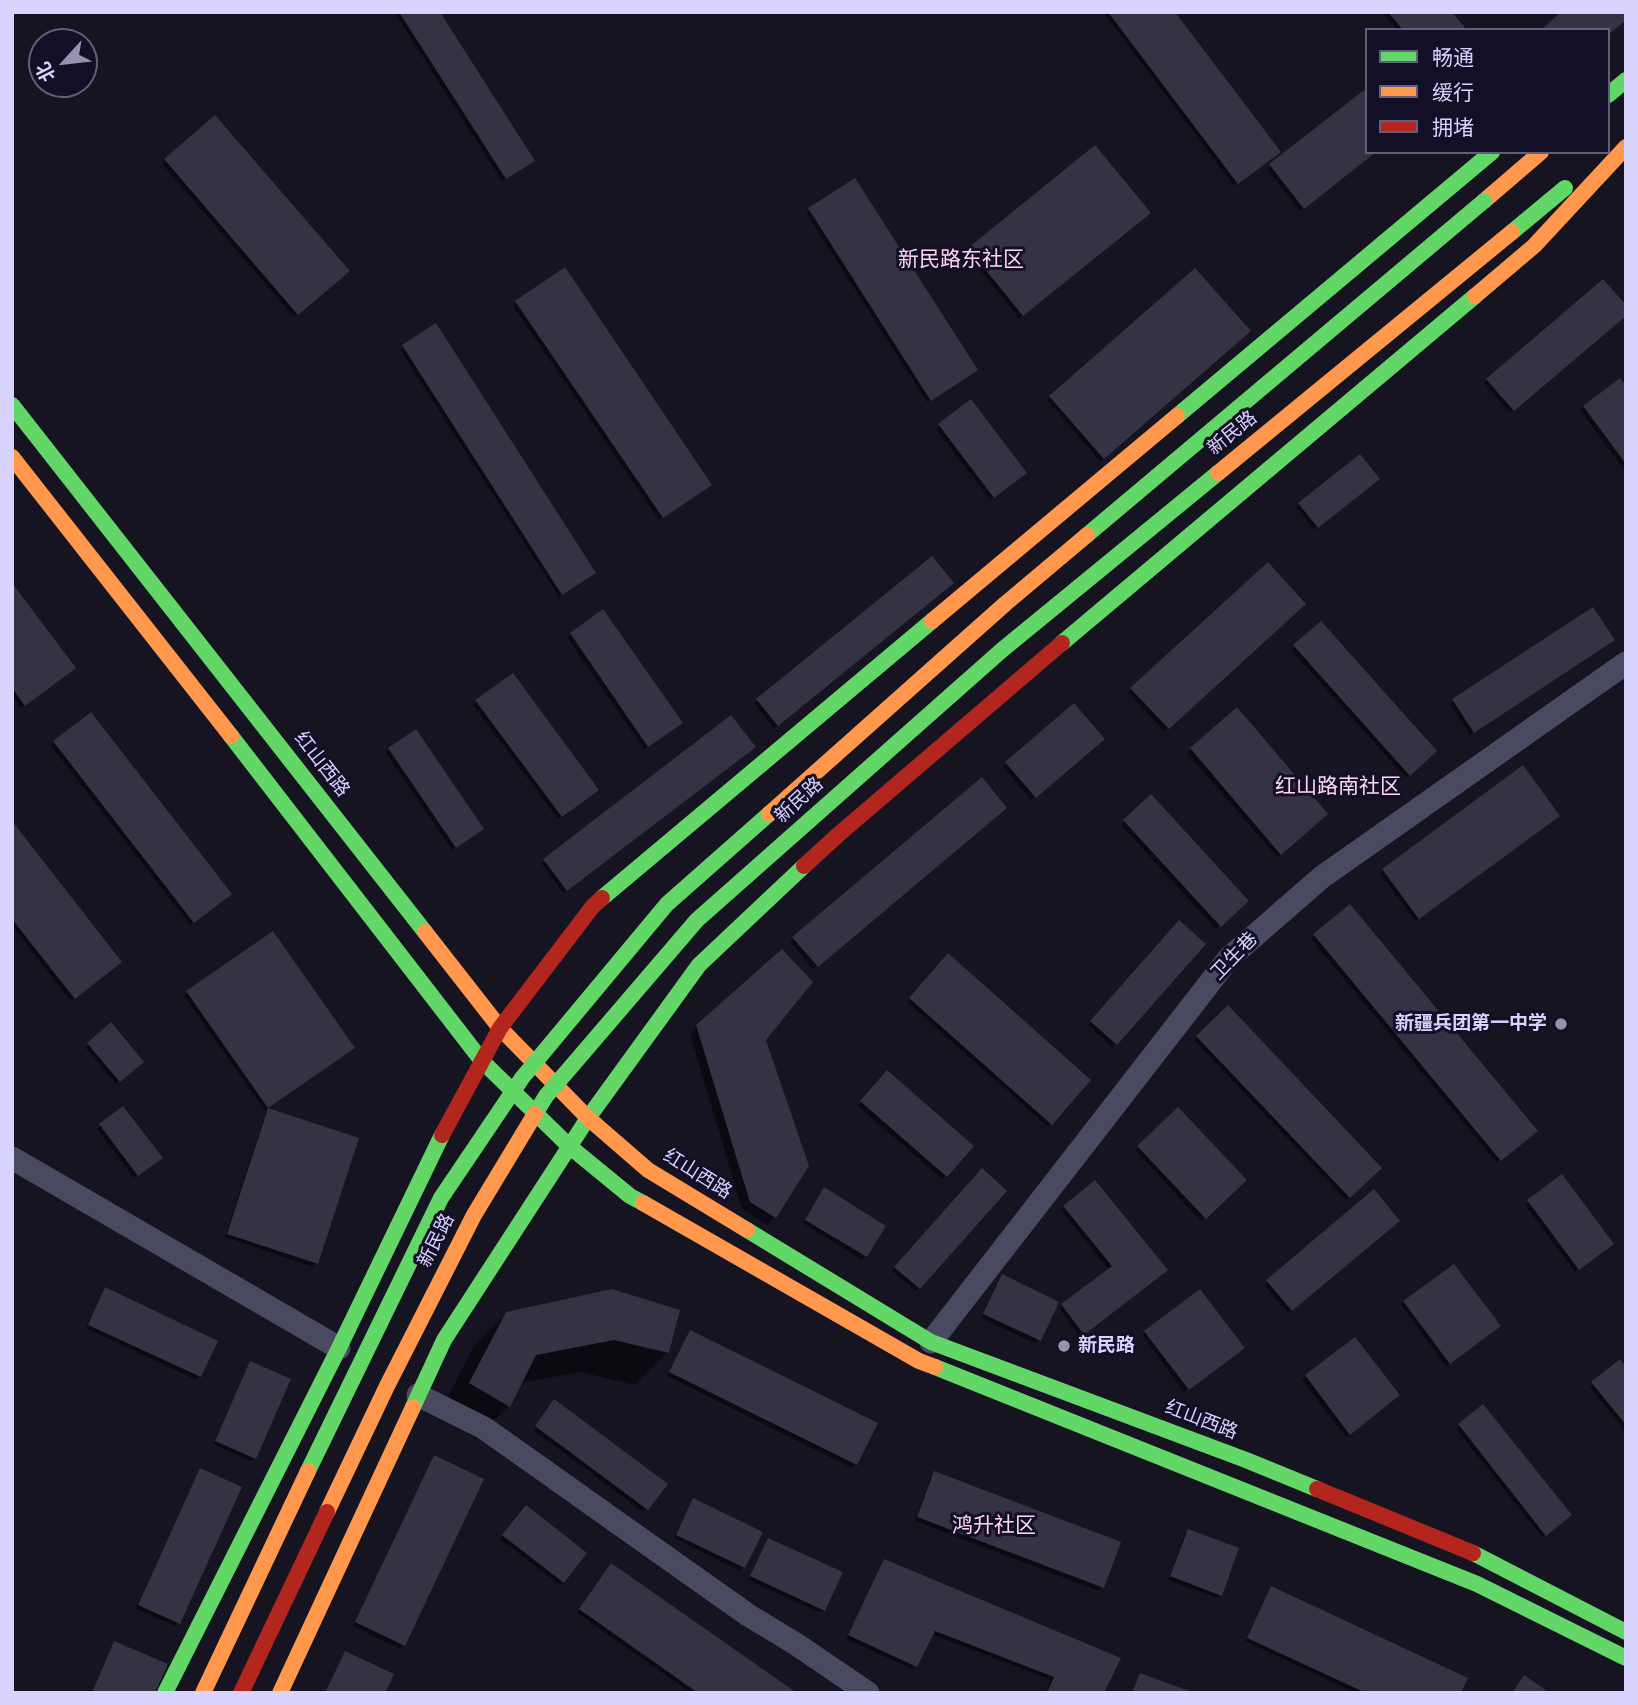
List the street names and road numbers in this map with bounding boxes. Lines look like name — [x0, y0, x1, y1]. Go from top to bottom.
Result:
street label: 新民路 — [1204, 407, 1262, 461]
street label: 红山西路 — [289, 728, 353, 802]
street label: 新民路 — [771, 773, 829, 829]
street label: 卫生巷 — [1207, 929, 1263, 985]
street label: 红山西路 — [659, 1145, 735, 1205]
street label: 新民路 — [414, 1210, 460, 1272]
street label: 红山西路 — [1161, 1397, 1241, 1445]

